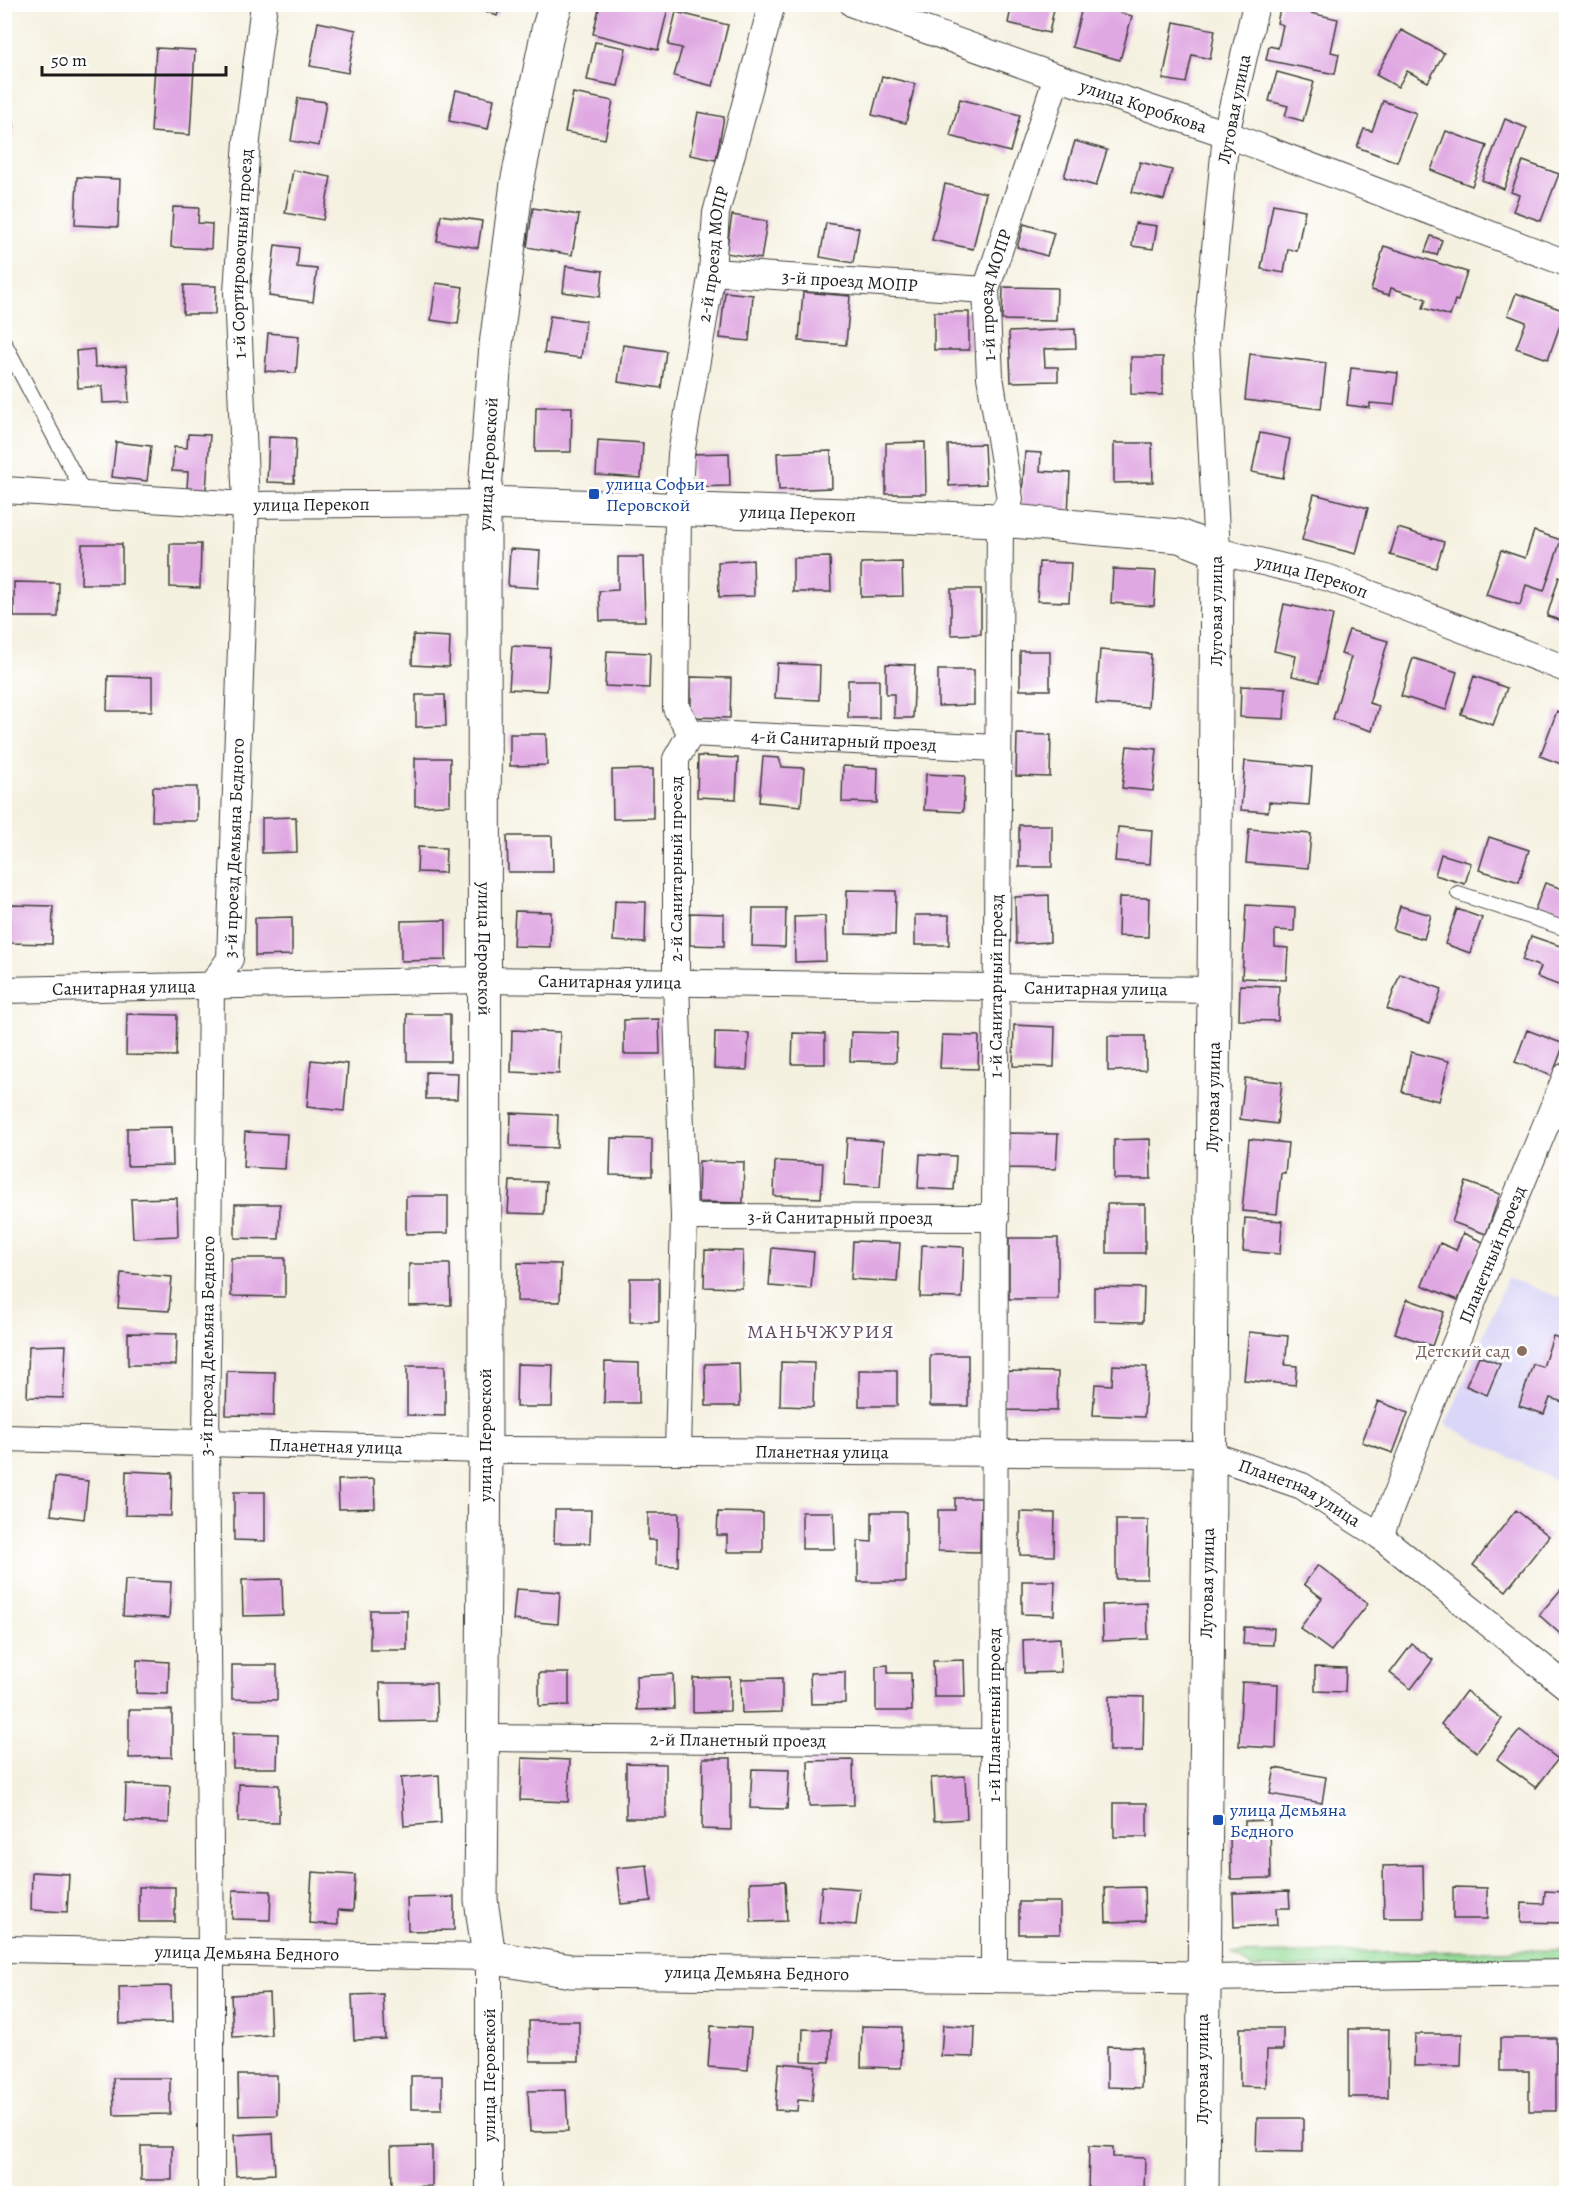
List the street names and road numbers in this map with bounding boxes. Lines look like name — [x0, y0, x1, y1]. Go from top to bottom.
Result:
street label: Луговая улица — [1212, 52, 1257, 166]
street label: улица Коробкова — [1076, 73, 1211, 139]
street label: 1-й Сортировочный проезд — [225, 148, 258, 359]
street label: 2-й проезд МОПР — [692, 183, 735, 324]
street label: 1-й проезд МОПР — [974, 226, 1017, 362]
street label: 3-й проезд МОПР — [781, 265, 918, 297]
street label: улица Перовской — [472, 397, 503, 532]
street label: улица Перекоп — [252, 492, 370, 517]
street label: улица Перекоп — [738, 499, 856, 527]
street label: улица Перекоп — [1252, 549, 1372, 604]
street label: Луговая улица — [1204, 555, 1228, 667]
street label: 4-й Санитарный проезд — [750, 724, 937, 757]
street label: 3-й проезд Демьяна Бедного — [218, 738, 250, 959]
street label: 2-й Санитарный проезд — [664, 776, 688, 962]
street label: улица Перовской — [472, 881, 497, 1016]
street label: 1-й Санитарный проезд — [983, 894, 1008, 1078]
street label: Санитарная улица — [538, 969, 682, 995]
street label: Санитарная улица — [52, 974, 197, 1001]
street label: Санитарная улица — [1024, 975, 1168, 1001]
street label: Луговая улица — [1200, 1041, 1226, 1153]
street label: Планетный проезд — [1453, 1182, 1531, 1327]
street label: 3-й Санитарный проезд — [747, 1205, 933, 1230]
street label: 3-й проезд Демьяна Бедного — [194, 1236, 220, 1456]
street label: улица Перовской — [473, 1368, 497, 1503]
street label: Планетная улица — [269, 1433, 404, 1460]
street label: Планетная улица — [755, 1439, 890, 1464]
street label: Планетная улица — [1235, 1453, 1366, 1533]
street label: Луговая улица — [1194, 1527, 1220, 1639]
street label: 1-й Планетный проезд — [982, 1628, 1006, 1802]
street label: 2-й Планетный проезд — [650, 1727, 827, 1753]
street label: улица Демьяна Бедного — [154, 1939, 339, 1967]
street label: улица Демьяна Бедного — [664, 1960, 849, 1986]
street label: улица Перовской — [477, 2008, 501, 2143]
street label: Луговая улица — [1190, 2013, 1214, 2125]

